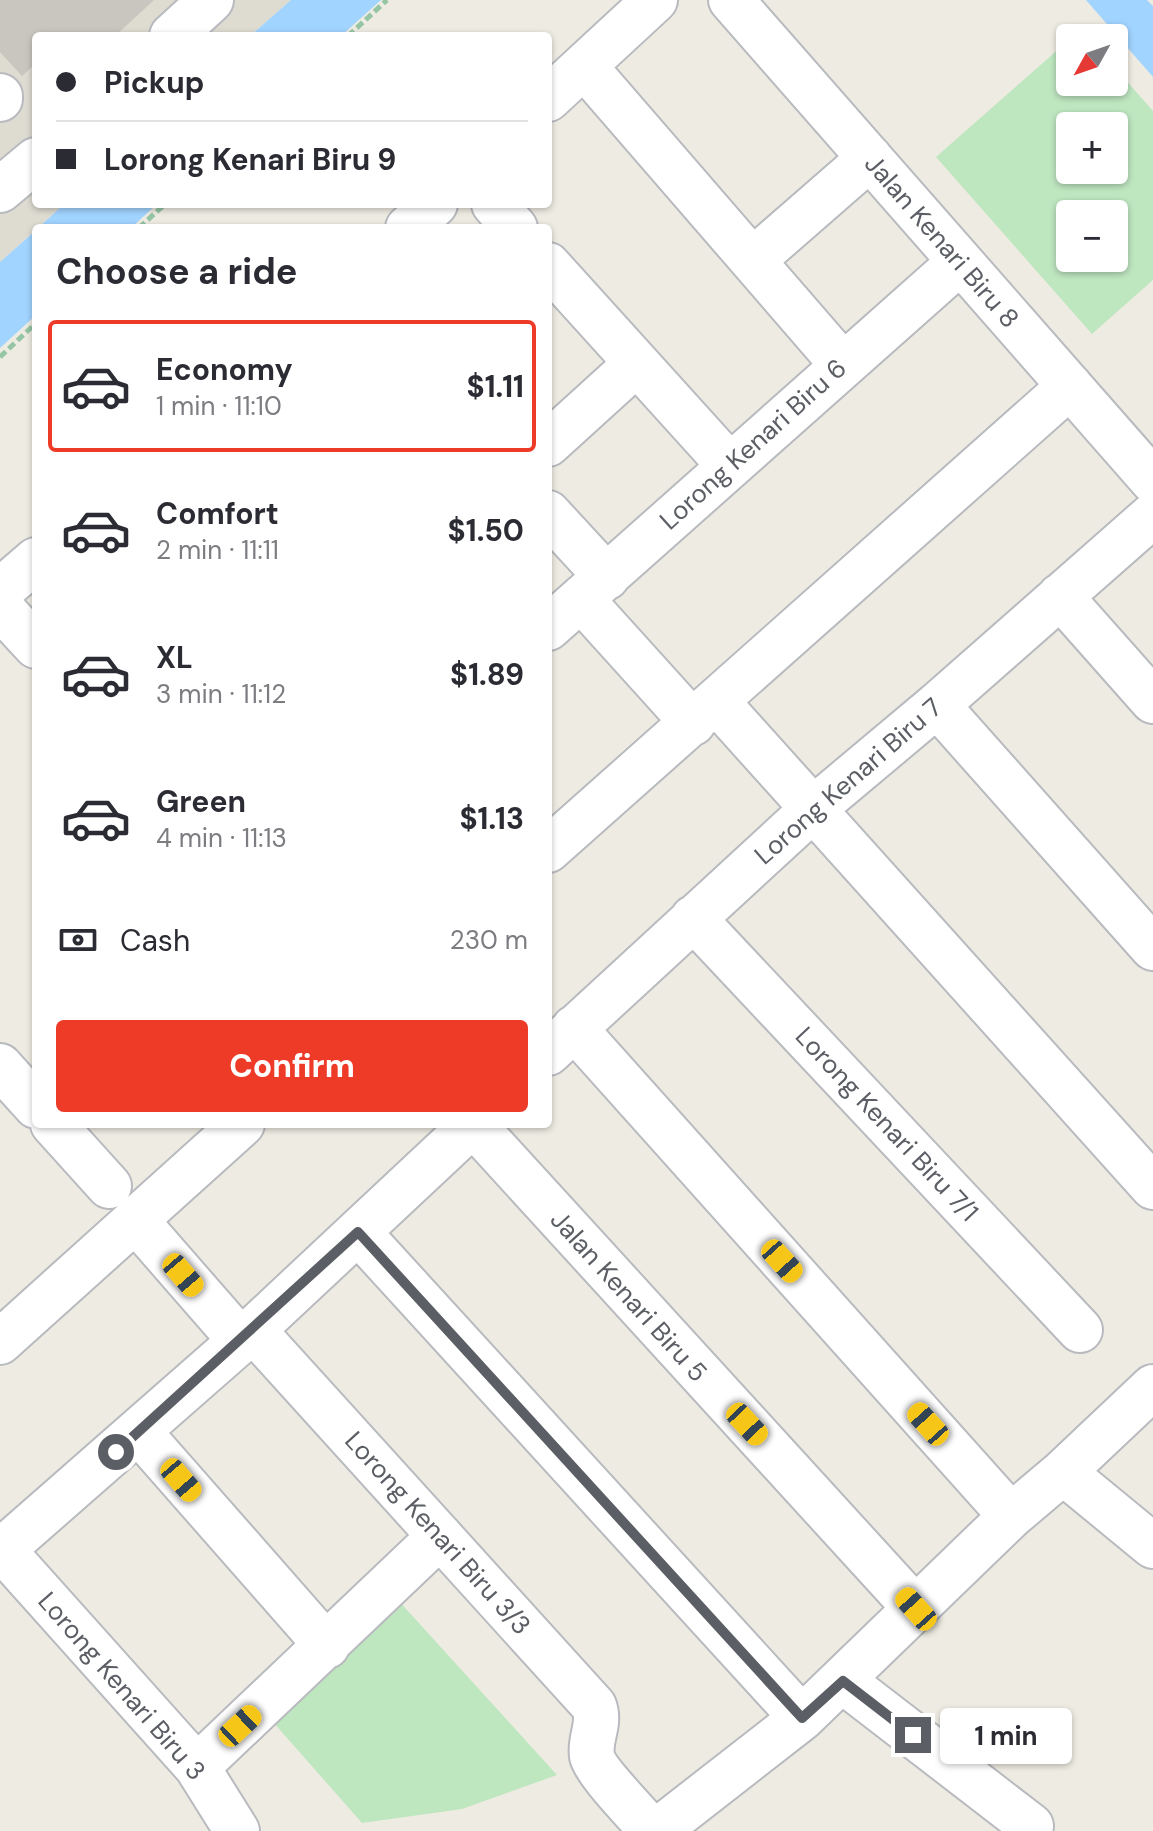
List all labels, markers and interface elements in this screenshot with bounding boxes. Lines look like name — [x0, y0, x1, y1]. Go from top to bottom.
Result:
north arrow — [1056, 24, 1128, 96]
map controls — [1056, 24, 1128, 272]
text: Pickup — [104, 63, 204, 102]
button: + — [1056, 112, 1128, 184]
text: Lorong Kenari Biru 9 — [104, 140, 396, 179]
street label: Jalan Kenari Biru 8 — [857, 147, 1027, 335]
button: − — [1056, 200, 1128, 272]
text: Choose a ride — [56, 248, 297, 295]
icon: car — [60, 350, 132, 422]
text: Economy — [156, 350, 293, 389]
street label: Lorong Kenari Biru 6 — [652, 351, 854, 537]
text: $1.11 — [467, 367, 524, 406]
text: 1 min · 11:10 — [156, 389, 282, 423]
icon: car — [60, 494, 132, 566]
text: Comfort — [156, 494, 279, 533]
text: $1.50 — [448, 511, 524, 550]
text: 2 min · 11:11 — [156, 533, 279, 567]
icon: car — [60, 638, 132, 710]
text: XL — [156, 638, 193, 677]
text: $1.89 — [450, 655, 524, 694]
text: 3 min · 11:12 — [156, 677, 286, 711]
street label: Lorong Kenari Biru 7 — [747, 690, 949, 872]
icon: car — [60, 782, 132, 854]
text: Green — [156, 782, 246, 821]
text: $1.13 — [459, 799, 524, 838]
text: 4 min · 11:13 — [156, 821, 287, 855]
icon: cash — [56, 918, 100, 962]
text: Cash — [120, 921, 190, 960]
text: 230 m — [450, 923, 528, 957]
button: Confirm — [56, 1020, 528, 1112]
street label: Lorong Kenari Biru 7/1 — [788, 1020, 986, 1228]
street label: Jalan Kenari Biru 5 — [543, 1203, 715, 1389]
car — [757, 1235, 807, 1287]
car — [158, 1249, 208, 1301]
car — [722, 1398, 772, 1450]
car — [903, 1398, 953, 1450]
street label: Lorong Kenari Biru 3/3 — [338, 1424, 538, 1642]
route start — [98, 1434, 134, 1470]
car — [156, 1454, 206, 1506]
car — [891, 1583, 941, 1635]
street label: Lorong Kenari Biru 3 — [31, 1585, 213, 1787]
car — [214, 1701, 266, 1751]
callout: 1 min — [941, 1707, 1073, 1763]
route end — [895, 1717, 931, 1753]
text: 1 min — [974, 1719, 1038, 1753]

